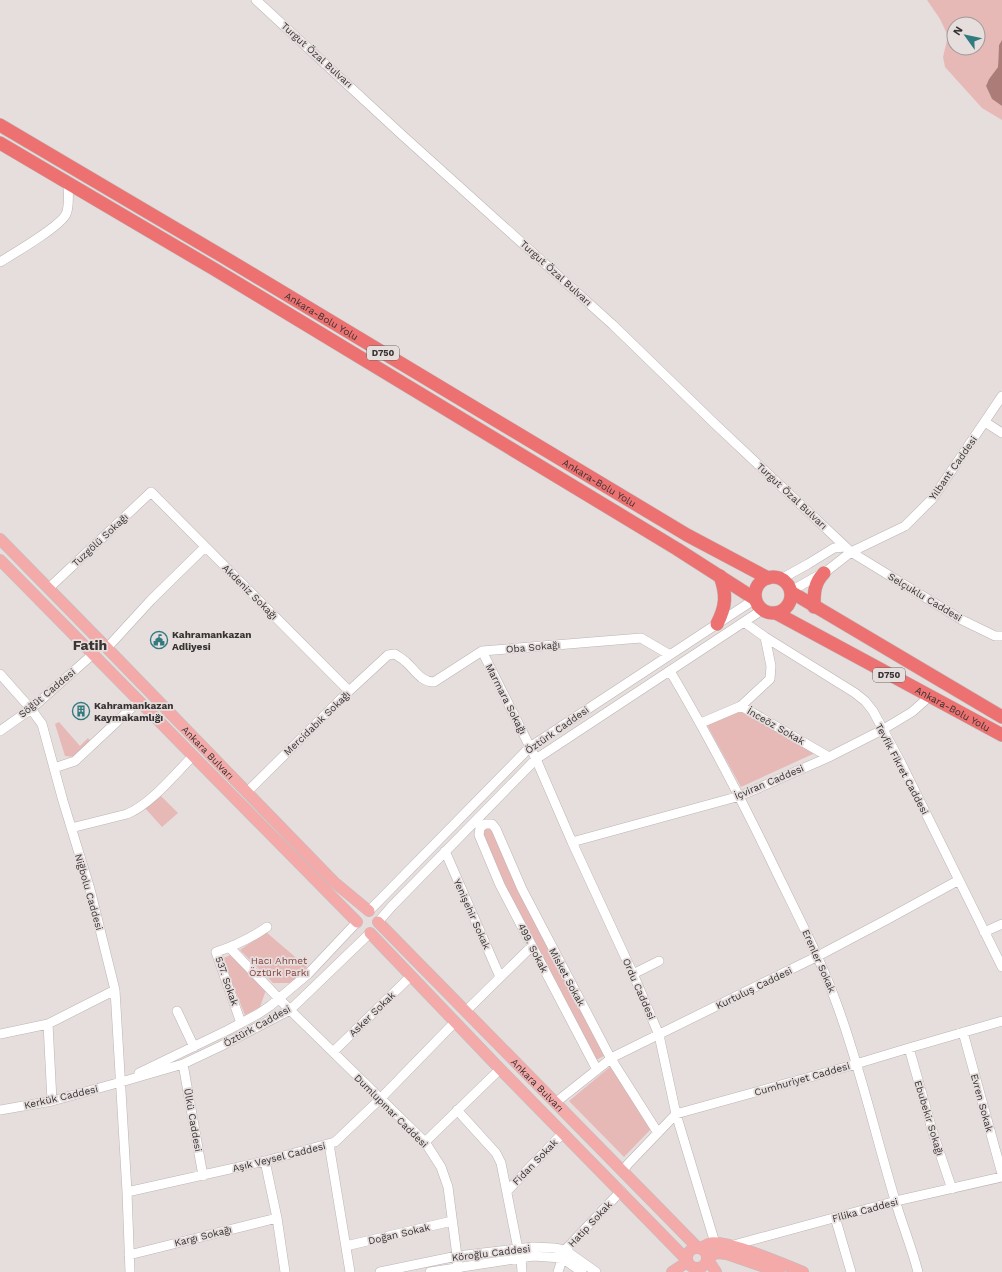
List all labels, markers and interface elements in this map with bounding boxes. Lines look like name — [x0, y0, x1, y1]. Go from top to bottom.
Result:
north arrow — [946, 16, 986, 56]
street label: Turgut Özal Bulvarı — [279, 20, 355, 90]
text: N — [950, 24, 966, 38]
street label: Turgut Özal Bulvarı — [518, 238, 594, 308]
street label: Ankara-Bolu Yolu — [283, 290, 360, 342]
road number: D750 — [367, 346, 399, 360]
street label: Yılbant Caddesi — [927, 434, 979, 502]
street label: Ankara-Bolu Yolu — [561, 456, 638, 509]
street label: Turgut Özal Bulvarı — [755, 461, 829, 531]
street label: Tuzgölü Sokağı — [70, 511, 130, 569]
street label: Akdeniz Sokağı — [220, 562, 280, 622]
street label: Selçuklu Caddesi — [886, 571, 964, 623]
place label: Kahramankazan Adliyesi — [172, 629, 251, 652]
public building icon: Kahramankazan Adliyesi — [149, 630, 169, 650]
district label: Fatih — [73, 637, 107, 653]
street label: Oba Sokağı — [506, 639, 560, 655]
street label: Marmara Sokağı — [483, 662, 529, 736]
street label: Söğüt Caddesi — [17, 666, 77, 720]
road number: D750 — [873, 668, 905, 682]
street label: Ankara-Bolu Yolu — [913, 684, 992, 733]
street label: Mercidabık Sokağı — [282, 689, 352, 757]
place label: Kahramankazan Kaymakamlığı — [94, 700, 173, 723]
building icon: Kahramankazan Kaymakamlığı — [71, 701, 91, 721]
street label: Öztürk Caddesi — [523, 704, 591, 756]
street label: İnceöz Sokak — [745, 705, 807, 747]
street label: Tevfik Fikret Caddesi — [873, 722, 931, 816]
street label: Ankara Bulvarı — [180, 723, 236, 781]
street label: İçviran Caddesi — [733, 762, 805, 802]
street label: Niğbolu Caddesi — [73, 853, 105, 931]
street label: Yenişehir Sokak — [452, 877, 493, 951]
street label: 499. Sokak — [516, 922, 550, 975]
street label: Erenler Sokak — [800, 928, 838, 994]
street label: Misket Sokak — [547, 946, 587, 1008]
street label: 537. Sokak — [213, 955, 241, 1007]
park label: Hacı Ahmet Öztürk Parkı — [249, 955, 309, 978]
street label: Ordu Caddesi — [621, 957, 657, 1021]
street label: Kurtuluş Caddesi — [714, 965, 794, 1011]
street label: Asker Sokak — [347, 989, 398, 1039]
street label: Öztürk Caddesi — [222, 1003, 292, 1049]
street label: Ankara Bulvarı — [509, 1056, 566, 1114]
street label: Cumhuriyet Caddesi — [753, 1060, 851, 1098]
street label: Dumlupınar Caddesi — [352, 1072, 430, 1150]
street label: Evren Sokak — [969, 1073, 995, 1134]
street label: Ebubekir Sokağı — [912, 1079, 946, 1157]
street label: Kerkük Caddesi — [23, 1083, 99, 1111]
street label: Ülkü Caddesi — [182, 1087, 204, 1153]
street label: Fidan Sokak — [510, 1137, 560, 1187]
street label: Aşık Veysel Caddesi — [231, 1140, 327, 1174]
street label: Filika Caddesi — [831, 1196, 899, 1224]
street label: Hatip Sokak — [566, 1199, 614, 1249]
street label: Doğan Sokak — [367, 1221, 431, 1246]
street label: Kargı Sokağı — [173, 1224, 233, 1248]
street label: Köroğlu Caddesi — [451, 1243, 531, 1263]

